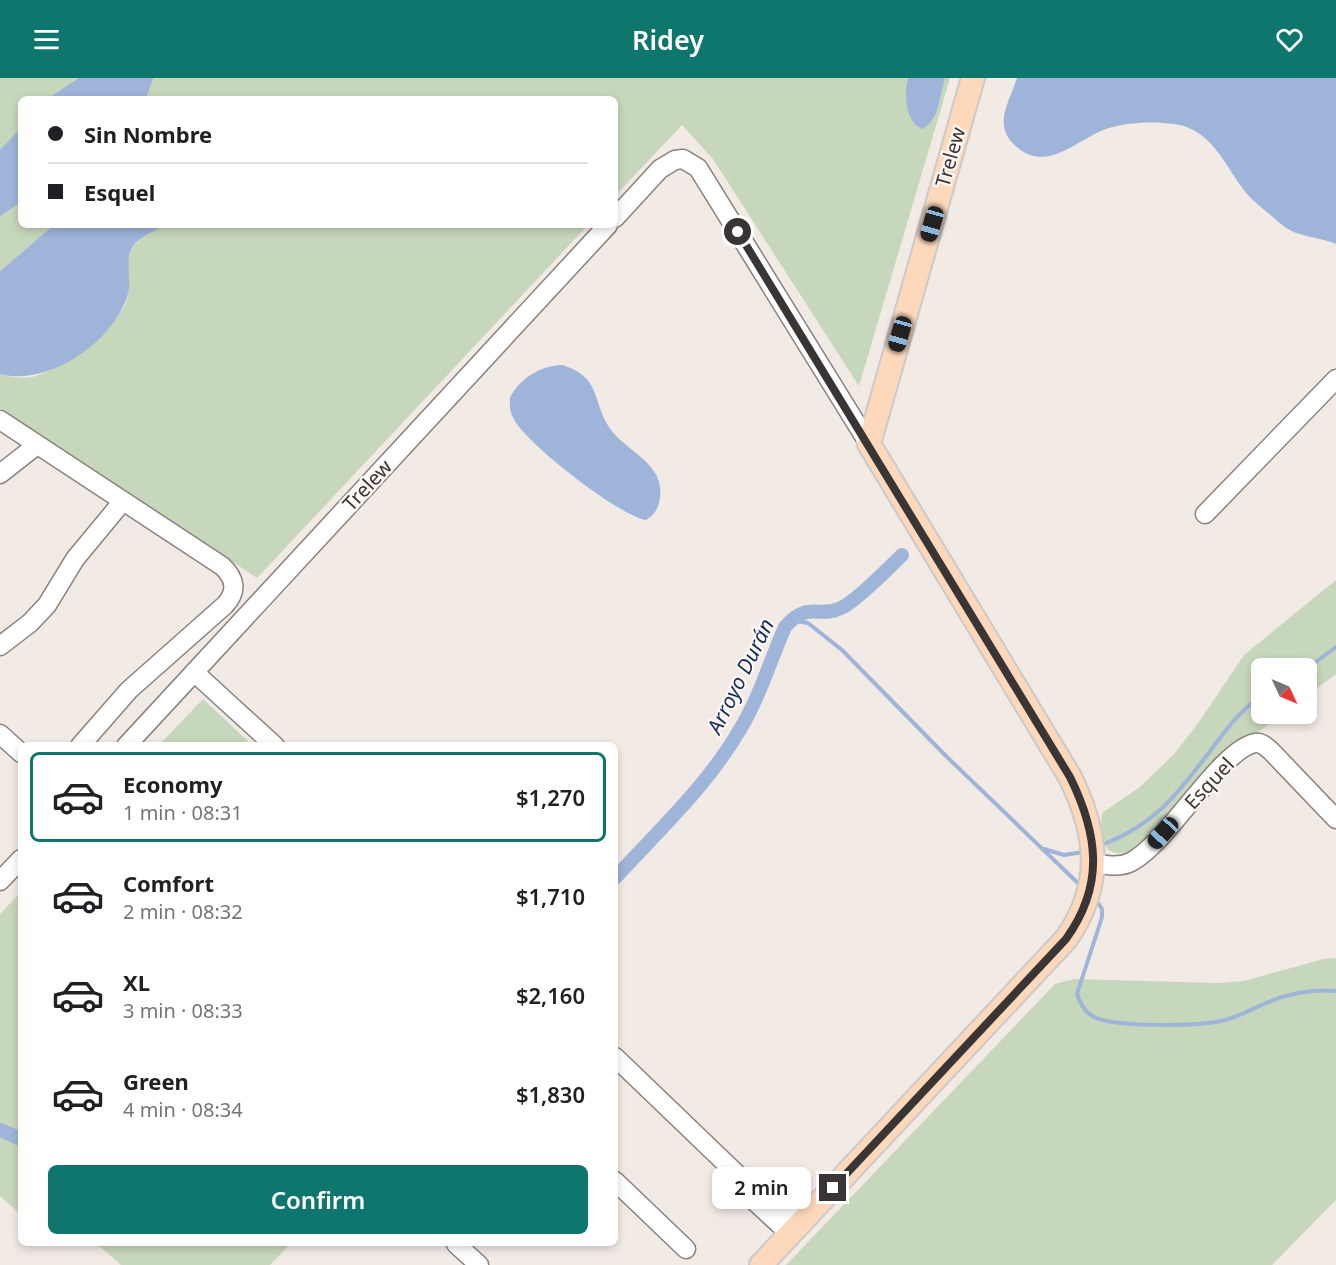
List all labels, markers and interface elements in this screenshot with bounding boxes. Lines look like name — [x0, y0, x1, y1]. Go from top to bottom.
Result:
text: Ridey — [632, 21, 704, 58]
icon: menu — [30, 23, 63, 56]
icon: heart — [1273, 23, 1306, 56]
text: Sin Nombre — [84, 119, 212, 149]
street label: Trelew — [929, 124, 971, 190]
text: Esquel — [84, 177, 155, 207]
car — [918, 204, 946, 244]
route start — [724, 218, 751, 245]
car — [886, 314, 914, 354]
street label: Trelew — [336, 453, 398, 517]
water label: Arroyo Durán — [699, 614, 780, 740]
north arrow — [1251, 658, 1317, 724]
map controls — [1251, 658, 1317, 724]
street label: Esquel — [1178, 751, 1240, 815]
text: Economy — [123, 769, 222, 799]
icon: car — [51, 770, 105, 824]
text: $1,270 — [516, 782, 585, 812]
text: 1 min · 08:31 — [123, 799, 243, 826]
car — [1144, 814, 1182, 852]
text: Comfort — [123, 868, 214, 898]
icon: car — [51, 869, 105, 923]
text: $1,710 — [516, 881, 585, 911]
text: 2 min · 08:32 — [123, 898, 243, 925]
text: XL — [123, 967, 150, 997]
icon: car — [51, 968, 105, 1022]
text: $2,160 — [516, 980, 585, 1010]
text: 3 min · 08:33 — [123, 997, 243, 1024]
text: Green — [123, 1066, 189, 1096]
icon: car — [51, 1067, 105, 1121]
text: $1,830 — [516, 1079, 585, 1109]
text: 4 min · 08:34 — [123, 1096, 243, 1123]
button: Confirm — [48, 1165, 588, 1234]
callout: 2 min — [713, 1167, 812, 1209]
text: 2 min — [734, 1174, 789, 1201]
route end — [819, 1174, 846, 1201]

